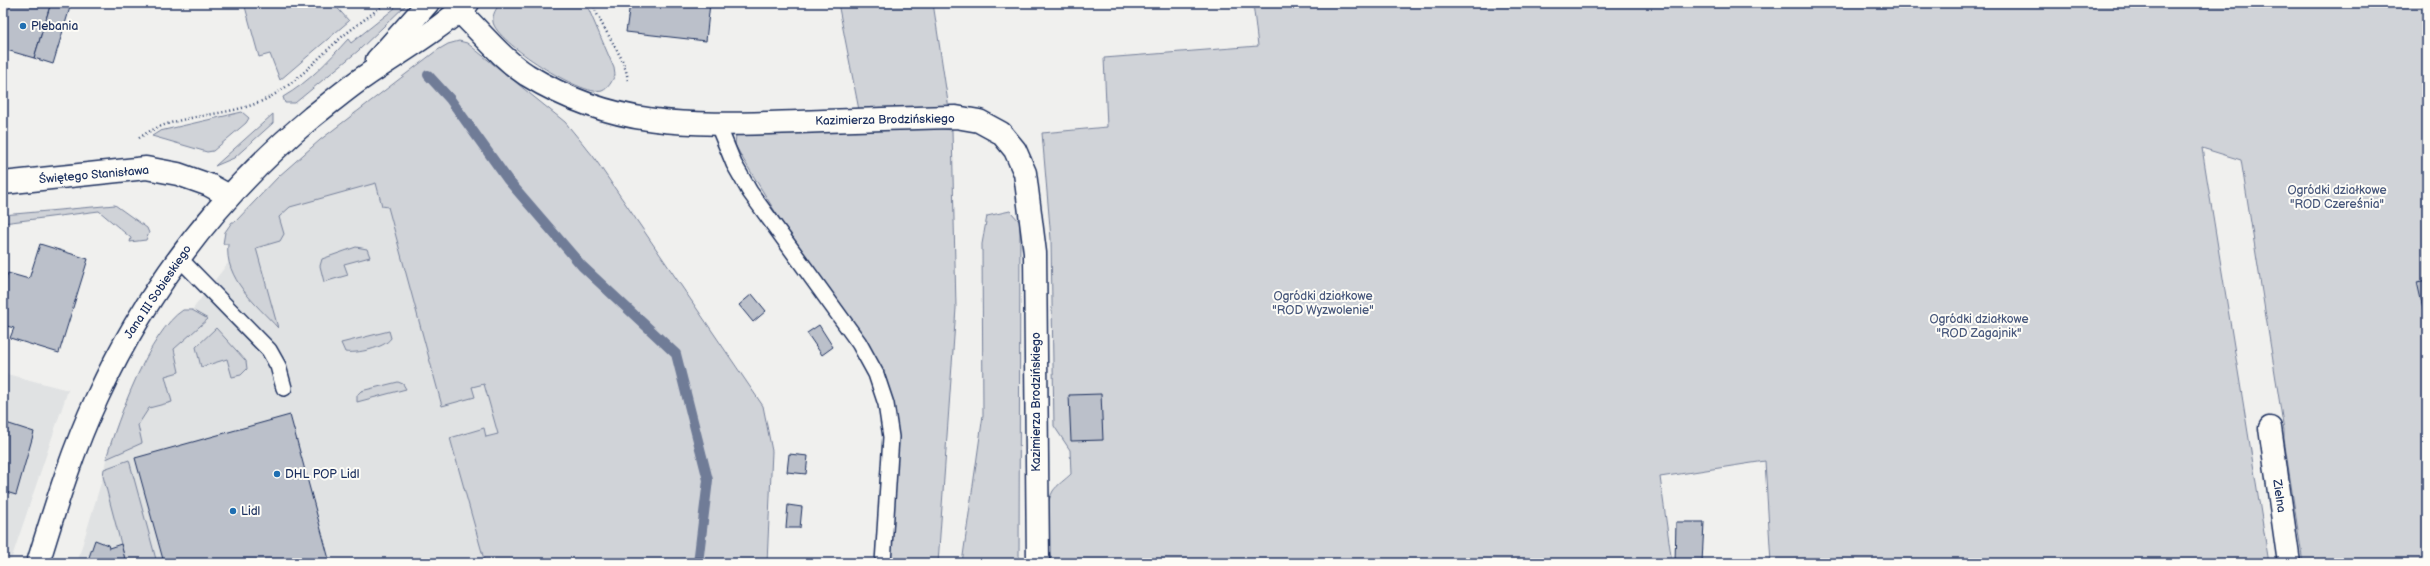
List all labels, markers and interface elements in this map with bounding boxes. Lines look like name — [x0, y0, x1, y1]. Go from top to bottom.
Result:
place label: Plebania — [31, 19, 78, 34]
marker: Plebania — [18, 21, 28, 31]
street label: Kazimierza Brodzińskiego — [815, 111, 955, 129]
street label: Świętego Stanisława — [38, 161, 150, 187]
park label: Ogródki działkowe "ROD Czereśnia" — [2287, 183, 2387, 212]
street label: Jana III Sobieskiego — [121, 242, 195, 342]
park label: Ogródki działkowe "ROD Wyzwolenie" — [1272, 289, 1374, 318]
park label: Ogródki działkowe "ROD Zagajnik" — [1929, 312, 2029, 341]
street label: Kazimierza Brodzińskiego — [1029, 332, 1044, 472]
place label: DHL POP Lidl — [285, 467, 359, 482]
marker: DHL POP Lidl — [272, 469, 282, 479]
street label: Zielna — [2269, 477, 2289, 514]
place label: Lidl — [241, 504, 260, 519]
marker: Lidl — [228, 506, 238, 516]

